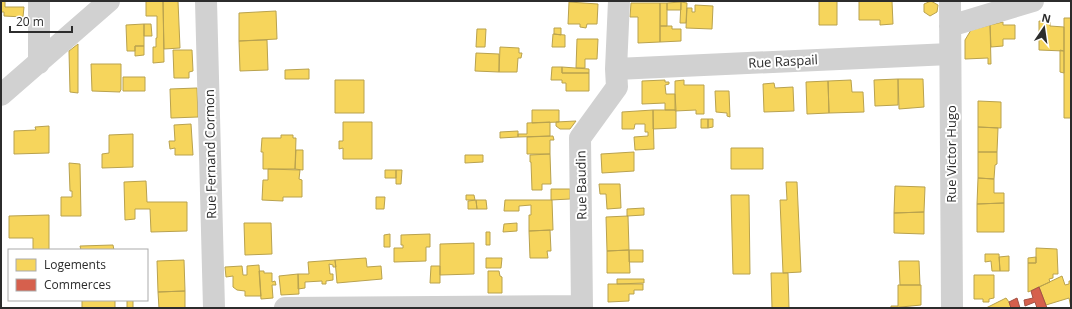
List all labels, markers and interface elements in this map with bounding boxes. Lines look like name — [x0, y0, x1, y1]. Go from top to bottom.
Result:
scale bar — [10, 8, 72, 34]
north arrow — [1024, 8, 1064, 48]
text: N — [1040, 9, 1052, 26]
text: 20 m — [16, 13, 44, 30]
street label: Rue Raspail — [748, 50, 818, 72]
street label: Rue Fernand Cormon — [200, 89, 220, 219]
street label: Rue Victor Hugo — [942, 105, 960, 203]
street label: Rue Baudin — [571, 150, 591, 220]
legend — [8, 249, 148, 301]
text: Logements — [44, 256, 106, 273]
text: Commerces — [44, 276, 111, 293]

